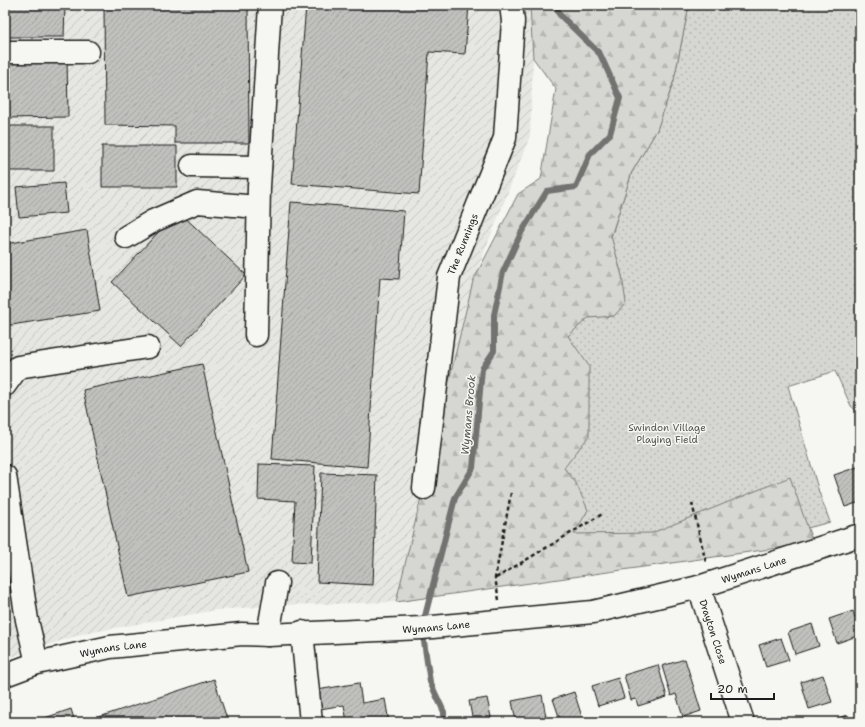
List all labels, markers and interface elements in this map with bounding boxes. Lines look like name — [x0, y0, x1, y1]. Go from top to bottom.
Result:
street label: The Runnings — [445, 211, 481, 277]
water label: Wymans Brook — [458, 374, 480, 456]
park label: Swindon Village Playing Field — [628, 421, 706, 446]
street label: Wymans Lane — [720, 553, 789, 586]
street label: Drayton Close — [696, 598, 730, 666]
street label: Wymans Lane — [402, 618, 471, 636]
street label: Wymans Lane — [79, 637, 148, 660]
scale bar — [711, 675, 774, 701]
text: 20 m — [717, 681, 748, 697]

